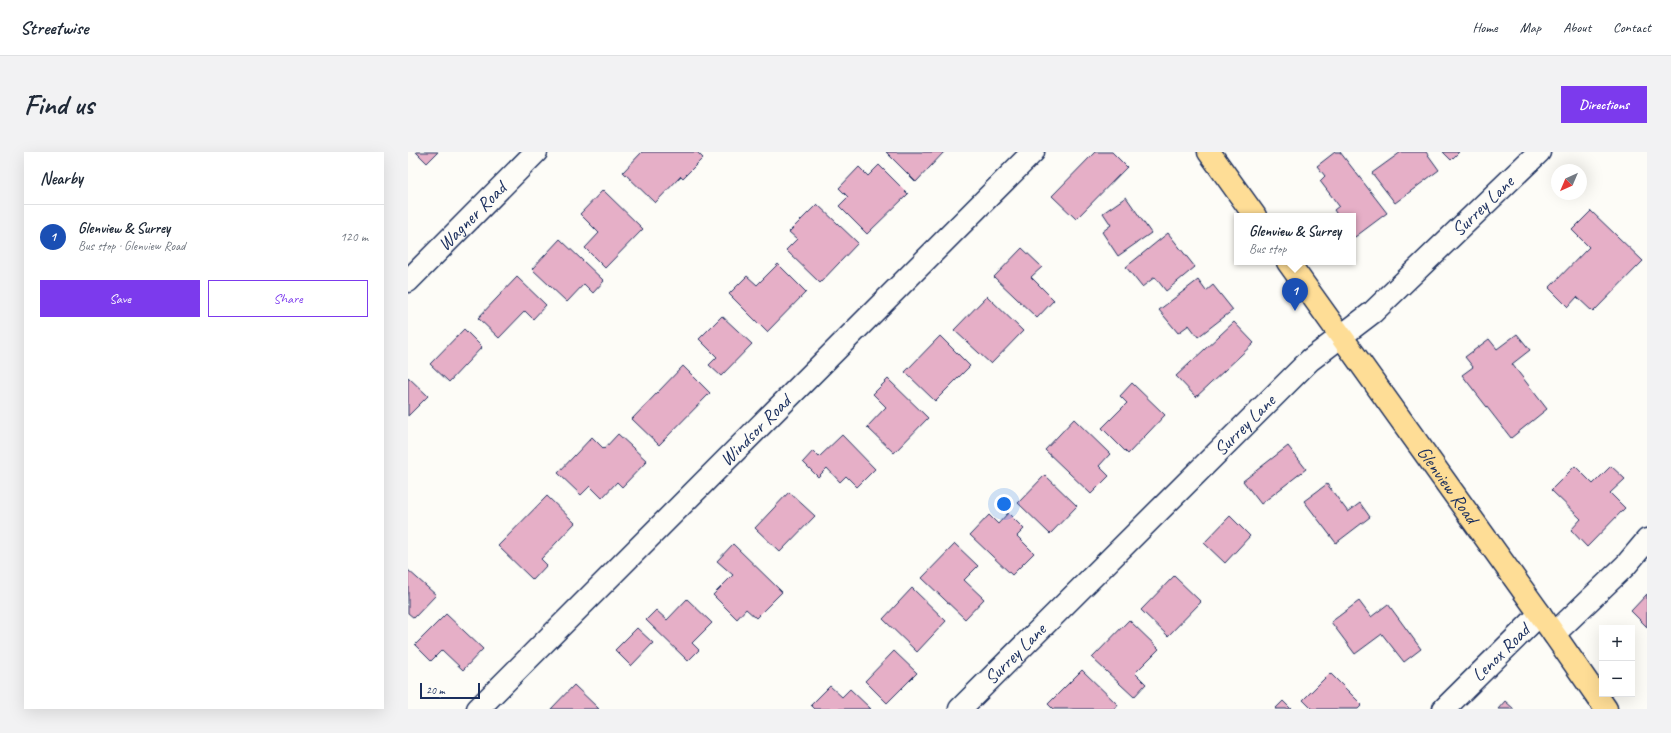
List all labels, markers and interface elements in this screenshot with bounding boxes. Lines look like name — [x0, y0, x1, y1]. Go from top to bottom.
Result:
text: Streetwise — [20, 16, 88, 40]
text: Home — [1472, 19, 1498, 36]
text: Map — [1520, 19, 1541, 36]
text: About — [1563, 19, 1591, 36]
text: Contact — [1613, 19, 1651, 36]
button: Directions — [1561, 86, 1647, 123]
text: Find us — [24, 87, 94, 122]
north arrow — [1551, 164, 1587, 200]
text: Nearby — [40, 168, 83, 189]
street label: Surrey Lane — [1447, 169, 1520, 242]
street label: Wagner Road — [433, 174, 514, 256]
popup — [1234, 213, 1356, 265]
text: Glenview & Surrey — [78, 219, 170, 238]
text: Glenview & Surrey — [1249, 222, 1341, 241]
text: 1 — [50, 229, 56, 245]
text: 120 m — [340, 229, 368, 245]
text: Bus stop · Glenview Road — [78, 238, 185, 254]
text: Bus stop — [1249, 241, 1286, 257]
pin: 1 — [1282, 278, 1308, 311]
button: Save — [40, 280, 200, 317]
button: Share — [208, 280, 368, 317]
street label: Windsor Road — [715, 387, 799, 471]
street label: Surrey Lane — [1209, 388, 1282, 461]
street label: Glenview Road — [1412, 441, 1485, 531]
your location — [994, 494, 1014, 514]
street label: Surrey Lane — [979, 617, 1052, 690]
street label: Lenox Road — [1467, 617, 1537, 687]
map controls — [1599, 625, 1635, 697]
button: + — [1599, 625, 1635, 661]
button: − — [1599, 661, 1635, 697]
scale bar — [420, 681, 480, 700]
text: 20 m — [426, 683, 445, 697]

